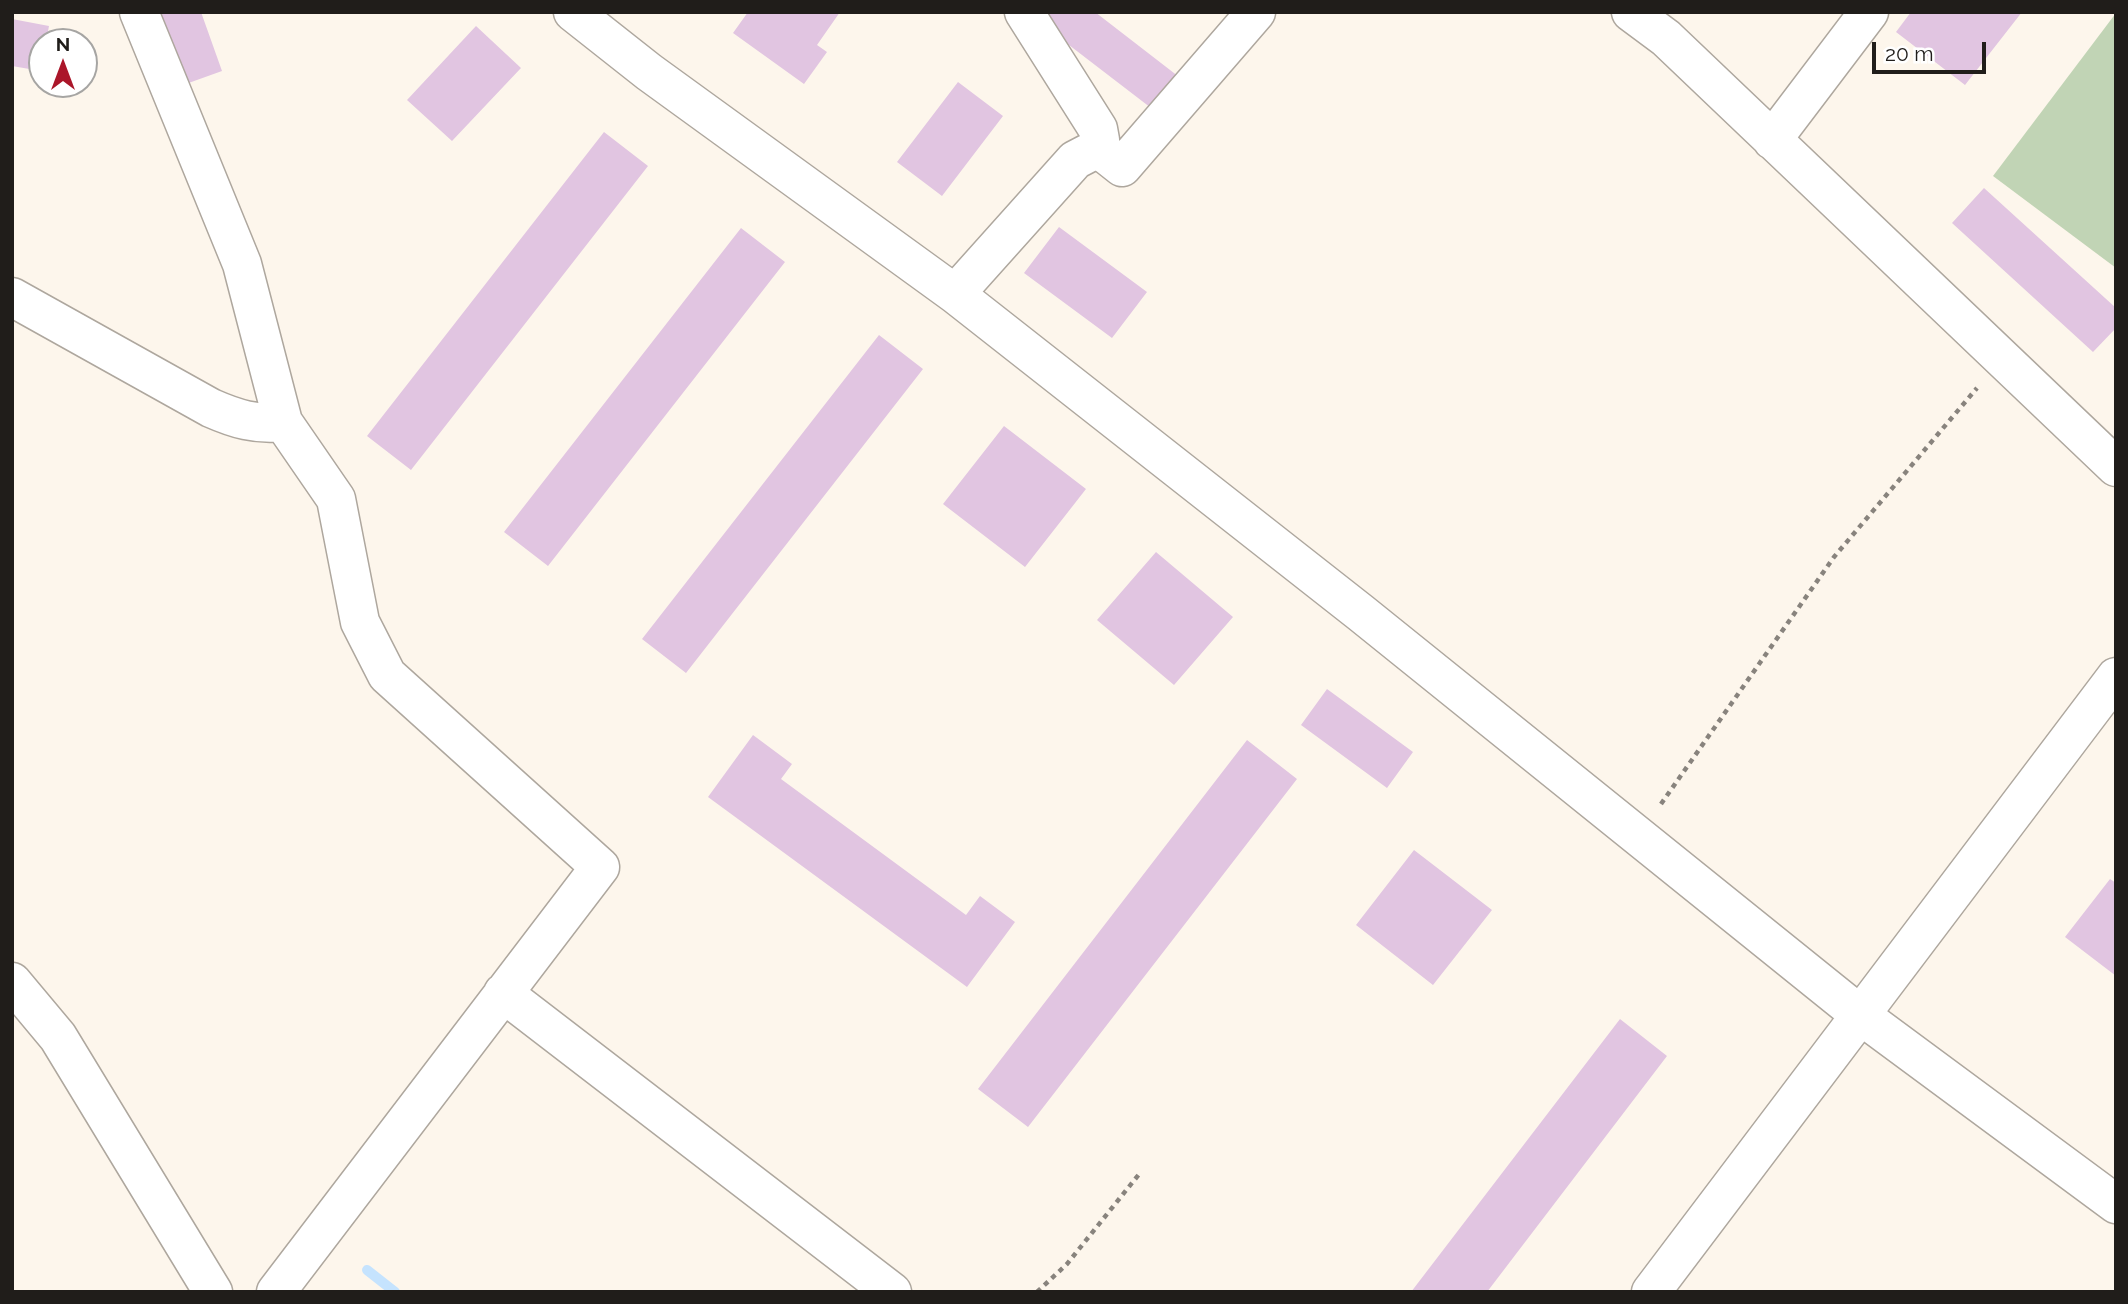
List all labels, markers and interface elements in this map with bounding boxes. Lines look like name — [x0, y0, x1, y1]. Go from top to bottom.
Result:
north arrow — [28, 28, 98, 98]
scale bar — [1876, 28, 1990, 72]
text: N — [56, 33, 70, 55]
text: 20 m — [1885, 41, 1933, 66]

